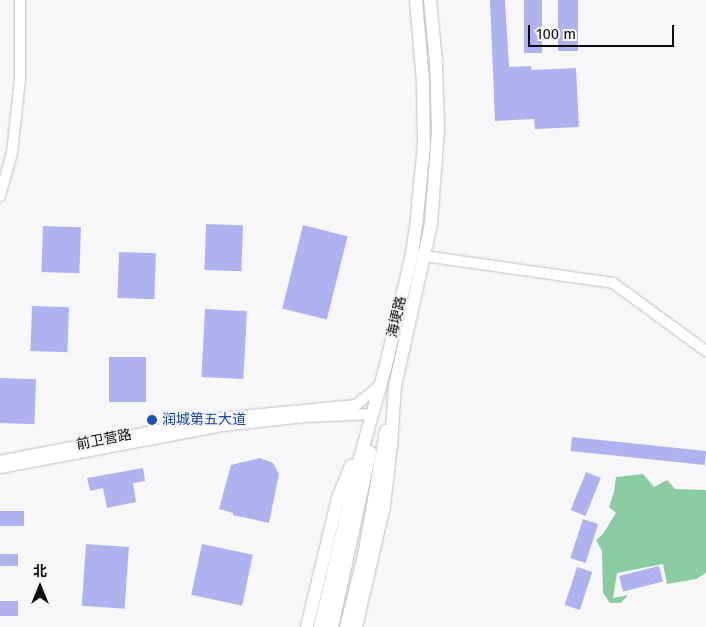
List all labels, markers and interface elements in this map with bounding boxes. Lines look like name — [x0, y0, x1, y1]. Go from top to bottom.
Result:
scale bar — [531, 15, 677, 47]
text: 100 m — [536, 25, 576, 43]
street label: 海埂路 — [384, 295, 410, 339]
place label: 润城第五大道 — [162, 412, 246, 428]
marker: 润城第五大道 — [146, 414, 158, 426]
street label: 前卫营路 — [75, 426, 133, 454]
north arrow — [15, 562, 65, 612]
text: 北 — [33, 563, 47, 580]

